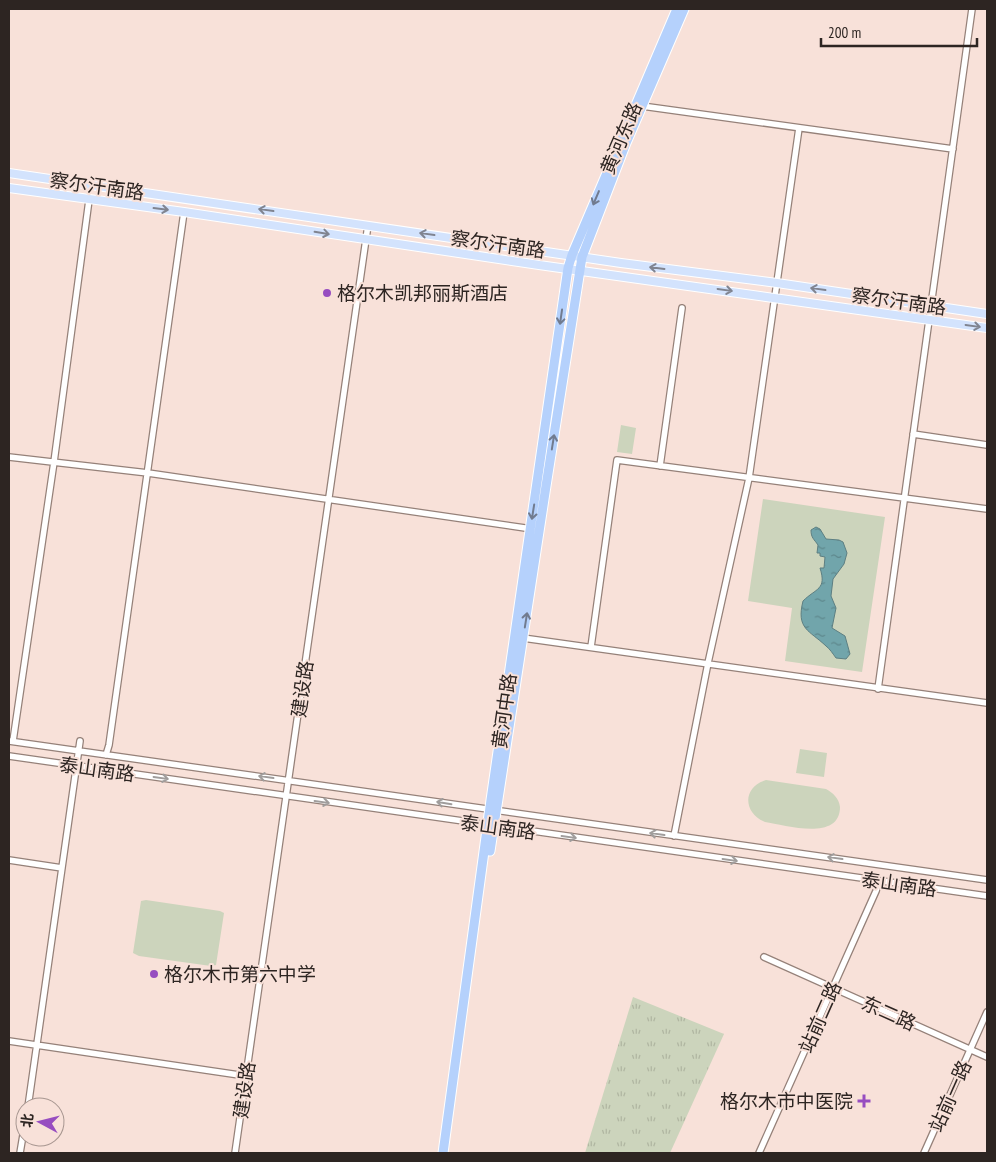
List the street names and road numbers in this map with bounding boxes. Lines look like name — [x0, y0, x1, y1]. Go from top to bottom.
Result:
street label: 黄河东路 — [595, 98, 647, 178]
street label: 察尔汗南路 — [48, 168, 146, 204]
street label: 察尔汗南路 — [449, 226, 547, 262]
street label: 察尔汗南路 — [850, 283, 948, 319]
street label: 建设路 — [286, 659, 318, 719]
street label: 黄河中路 — [487, 672, 521, 750]
street label: 泰山南路 — [58, 752, 136, 786]
street label: 泰山南路 — [459, 810, 537, 844]
street label: 泰山南路 — [860, 867, 938, 901]
street label: 站前二路 — [794, 977, 846, 1057]
street label: 东二路 — [858, 990, 920, 1036]
street label: 站前一路 — [924, 1056, 976, 1136]
street label: 建设路 — [228, 1060, 260, 1120]

